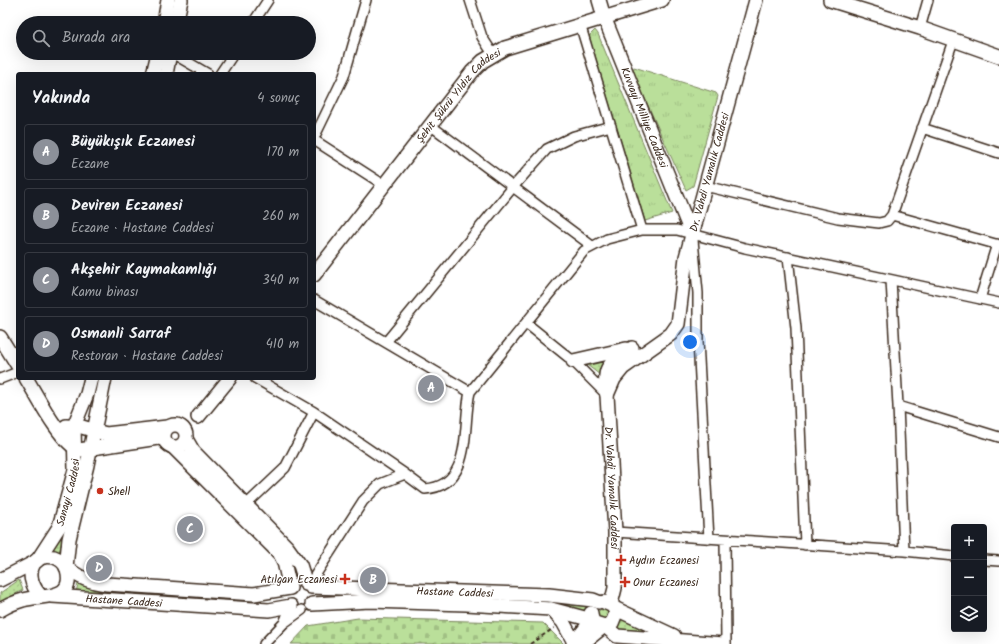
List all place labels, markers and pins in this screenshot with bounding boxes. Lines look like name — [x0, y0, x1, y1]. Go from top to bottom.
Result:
pin: A — [418, 373, 444, 403]
place label: Shell — [108, 483, 130, 501]
marker: Shell — [95, 486, 105, 496]
pin: C — [177, 514, 203, 544]
place label: Aydın Eczanesi — [629, 552, 699, 570]
pin: D — [86, 553, 112, 583]
marker: Aydın Eczanesi — [616, 555, 626, 565]
pin: B — [360, 565, 386, 595]
place label: Atılgan Eczanesi — [260, 571, 337, 589]
marker: Atılgan Eczanesi — [340, 574, 350, 584]
place label: Onur Eczanesi — [633, 574, 699, 592]
marker: Onur Eczanesi — [620, 577, 630, 587]

